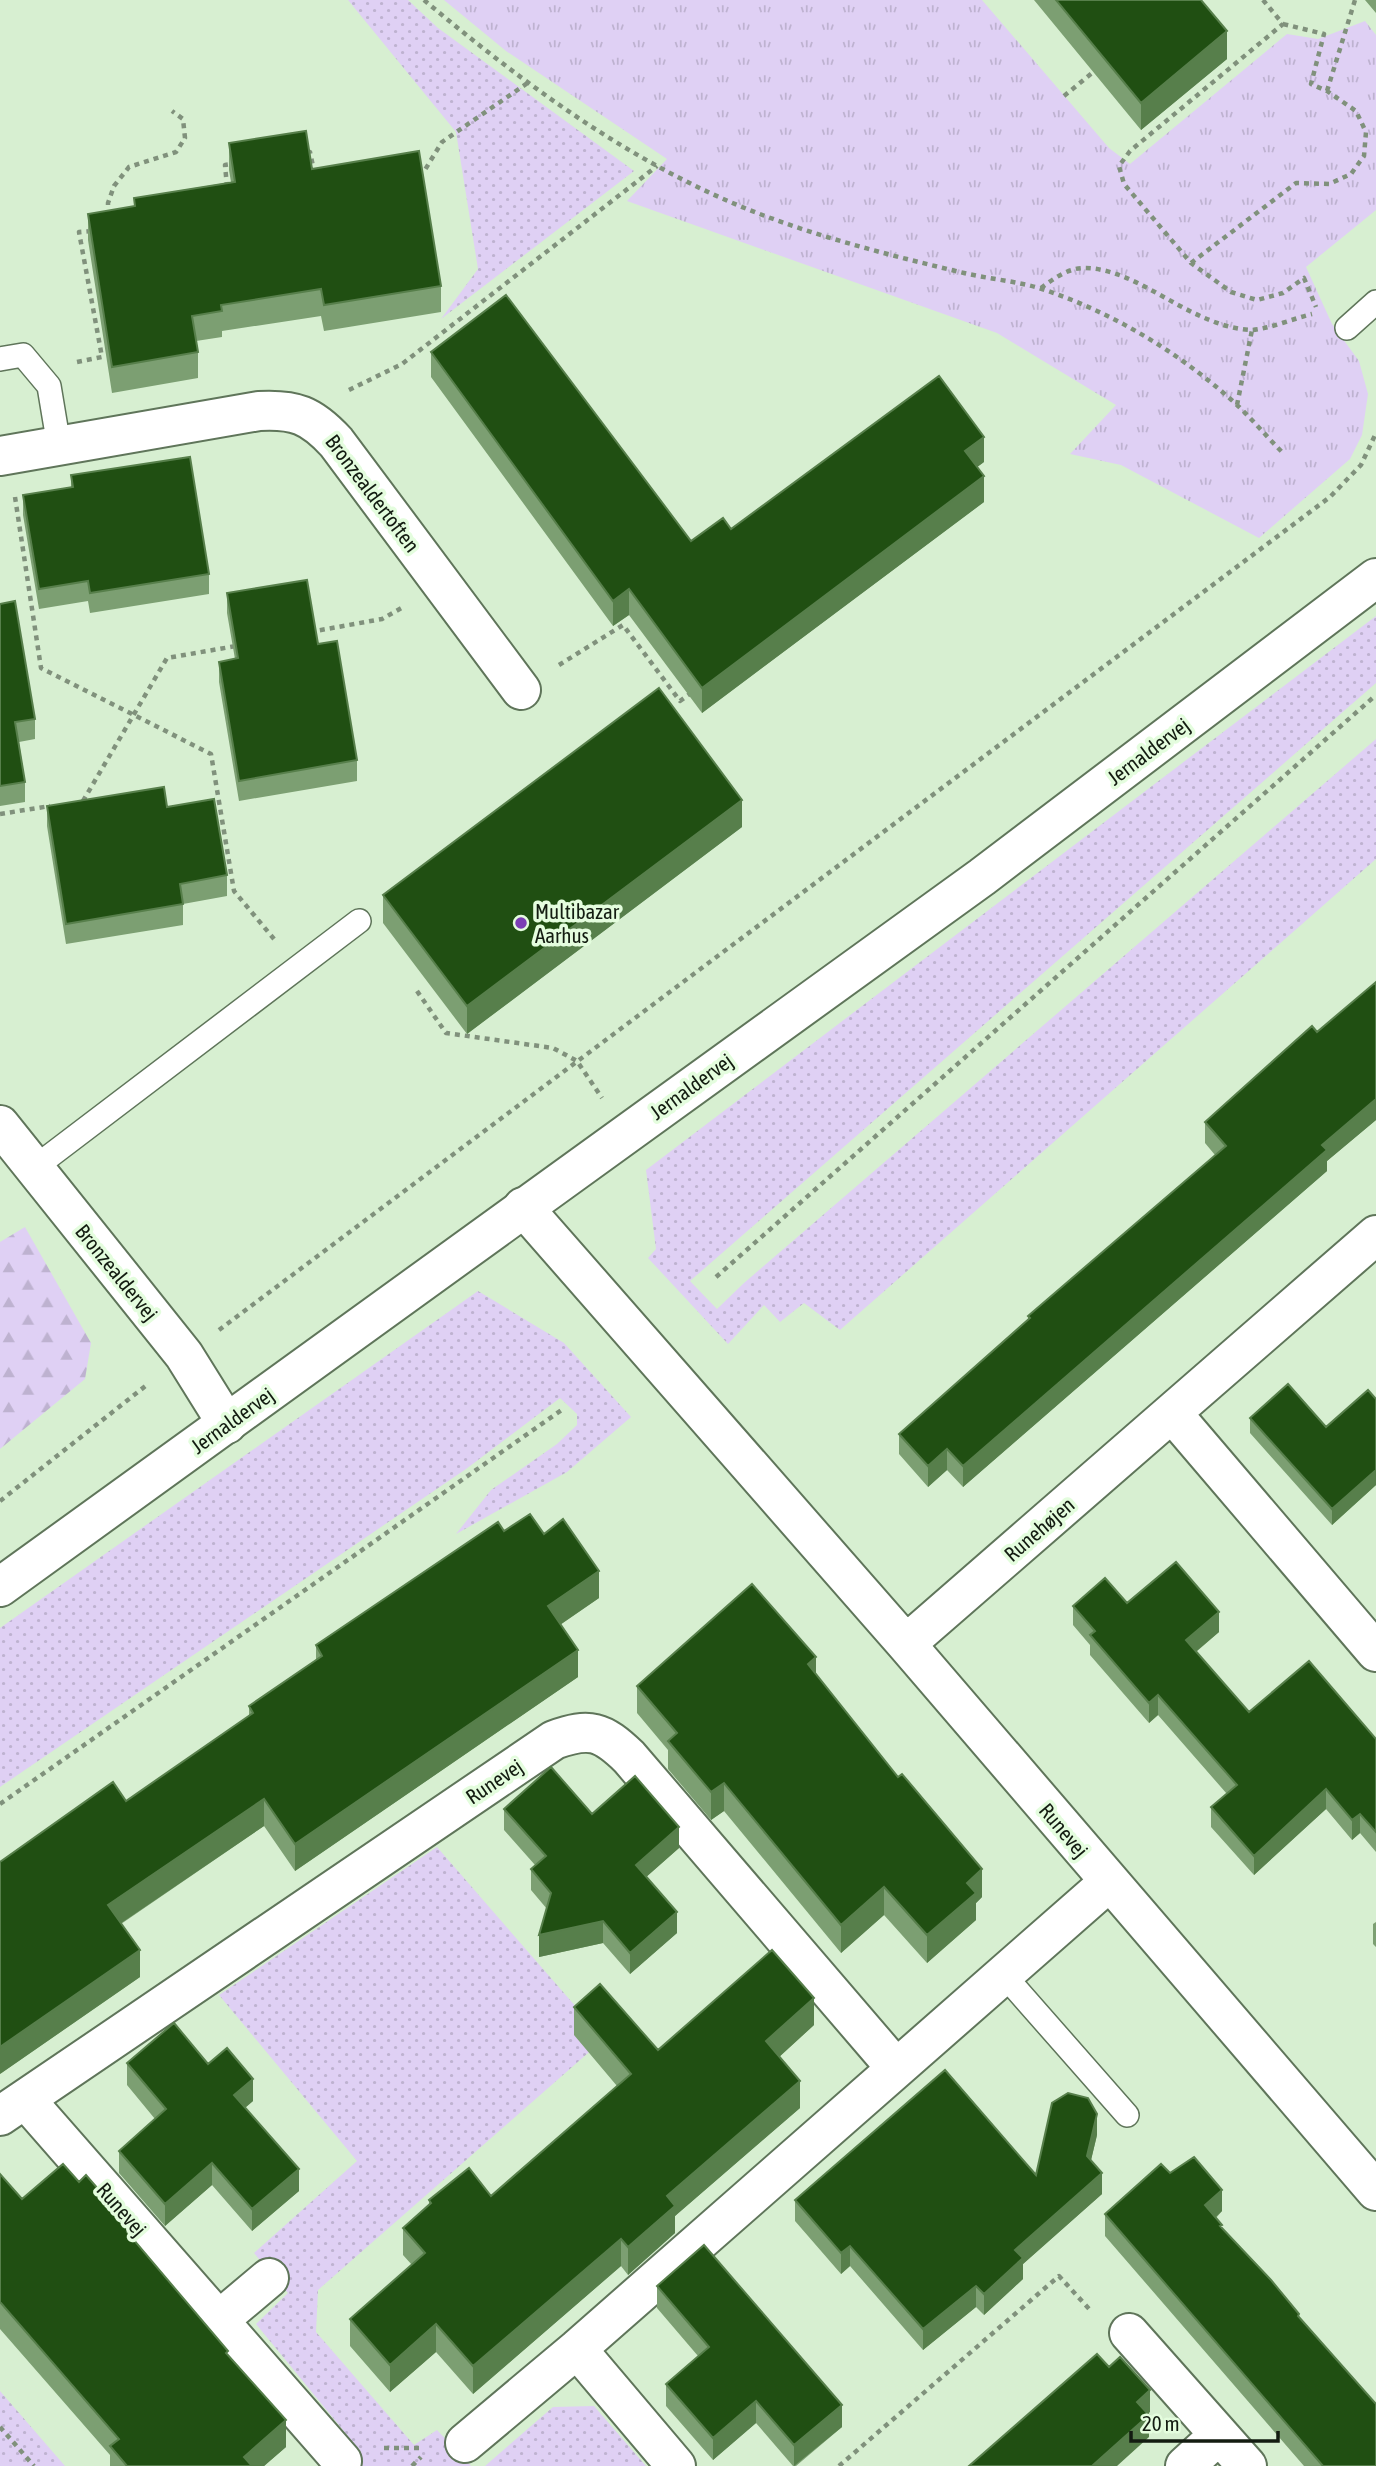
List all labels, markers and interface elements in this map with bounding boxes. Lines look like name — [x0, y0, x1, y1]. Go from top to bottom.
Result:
street label: Bronzealdertoften — [321, 430, 425, 556]
street label: Jernaldervej — [1102, 712, 1194, 790]
place label: Multibazar Aarhus — [535, 899, 620, 947]
marker: Multibazar Aarhus — [513, 915, 529, 931]
street label: Jernaldervej — [645, 1048, 737, 1124]
street label: Bronzealdervej — [71, 1219, 163, 1325]
street label: Jernaldervej — [186, 1382, 278, 1458]
street label: Runehøjen — [999, 1492, 1079, 1566]
street label: Runevej — [461, 1753, 527, 1809]
street label: Runevej — [1035, 1798, 1093, 1862]
street label: Runevej — [92, 2177, 152, 2241]
scale bar — [1131, 2400, 1278, 2444]
text: 20 m — [1142, 2411, 1180, 2435]

